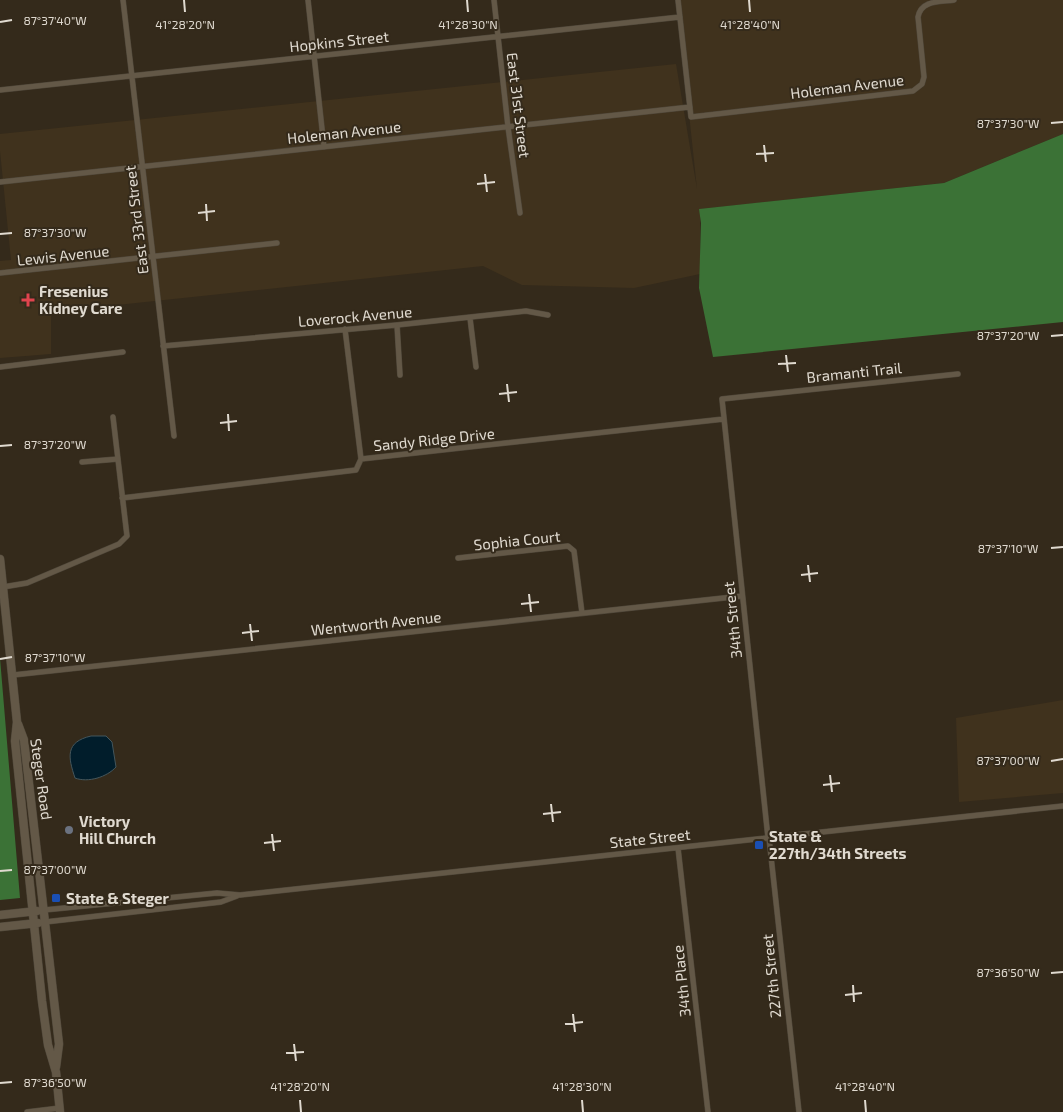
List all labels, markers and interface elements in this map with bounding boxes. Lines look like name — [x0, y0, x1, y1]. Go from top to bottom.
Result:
text: 87°37'40"W — [23, 13, 87, 27]
text: 41°28'20"N — [155, 17, 215, 31]
text: 41°28'30"N — [438, 17, 498, 31]
text: 41°28'40"N — [720, 17, 780, 31]
street label: Hopkins Street — [288, 27, 390, 55]
street label: East 31st Street — [504, 51, 534, 159]
street label: Holeman Avenue — [789, 70, 905, 102]
text: 87°37'30"W — [977, 116, 1039, 130]
street label: Holeman Avenue — [286, 117, 402, 147]
street label: East 33rd Street — [120, 164, 152, 275]
text: 87°37'30"W — [24, 225, 86, 239]
street label: Lewis Avenue — [16, 241, 110, 269]
place label: Fresenius Kidney Care — [39, 282, 123, 318]
marker: Fresenius Kidney Care — [21, 293, 35, 307]
street label: Loverock Avenue — [297, 302, 413, 330]
text: 87°37'20"W — [977, 328, 1039, 342]
street label: Bramanti Trail — [805, 358, 903, 386]
street label: Sandy Ridge Drive — [372, 424, 496, 454]
text: 87°37'20"W — [24, 437, 86, 451]
street label: Sophia Court — [473, 526, 561, 553]
text: 87°37'10"W — [978, 541, 1038, 555]
street label: 34th Street — [719, 580, 745, 659]
street label: Wentworth Avenue — [310, 607, 442, 639]
text: 87°37'10"W — [25, 650, 85, 664]
street label: Steger Road — [27, 737, 57, 821]
text: 87°37'00"W — [976, 753, 1040, 767]
place label: Victory Hill Church — [79, 812, 156, 847]
marker: Victory Hill Church — [63, 824, 75, 836]
street label: State Street — [609, 825, 692, 851]
place label: State & 227th/34th Streets — [769, 827, 907, 862]
marker: State & 227th/34th Streets — [753, 839, 765, 851]
text: 87°37'00"W — [23, 862, 87, 876]
place label: State & Steger — [66, 889, 169, 907]
marker: State & Steger — [50, 892, 62, 904]
street label: 227th Street — [758, 933, 784, 1019]
street label: 34th Place — [668, 944, 694, 1018]
text: 87°36'50"W — [976, 965, 1040, 979]
text: 87°36'50"W — [23, 1075, 87, 1089]
text: 41°28'20"N — [270, 1079, 330, 1093]
text: 41°28'30"N — [552, 1079, 612, 1093]
text: 41°28'40"N — [835, 1079, 895, 1093]

